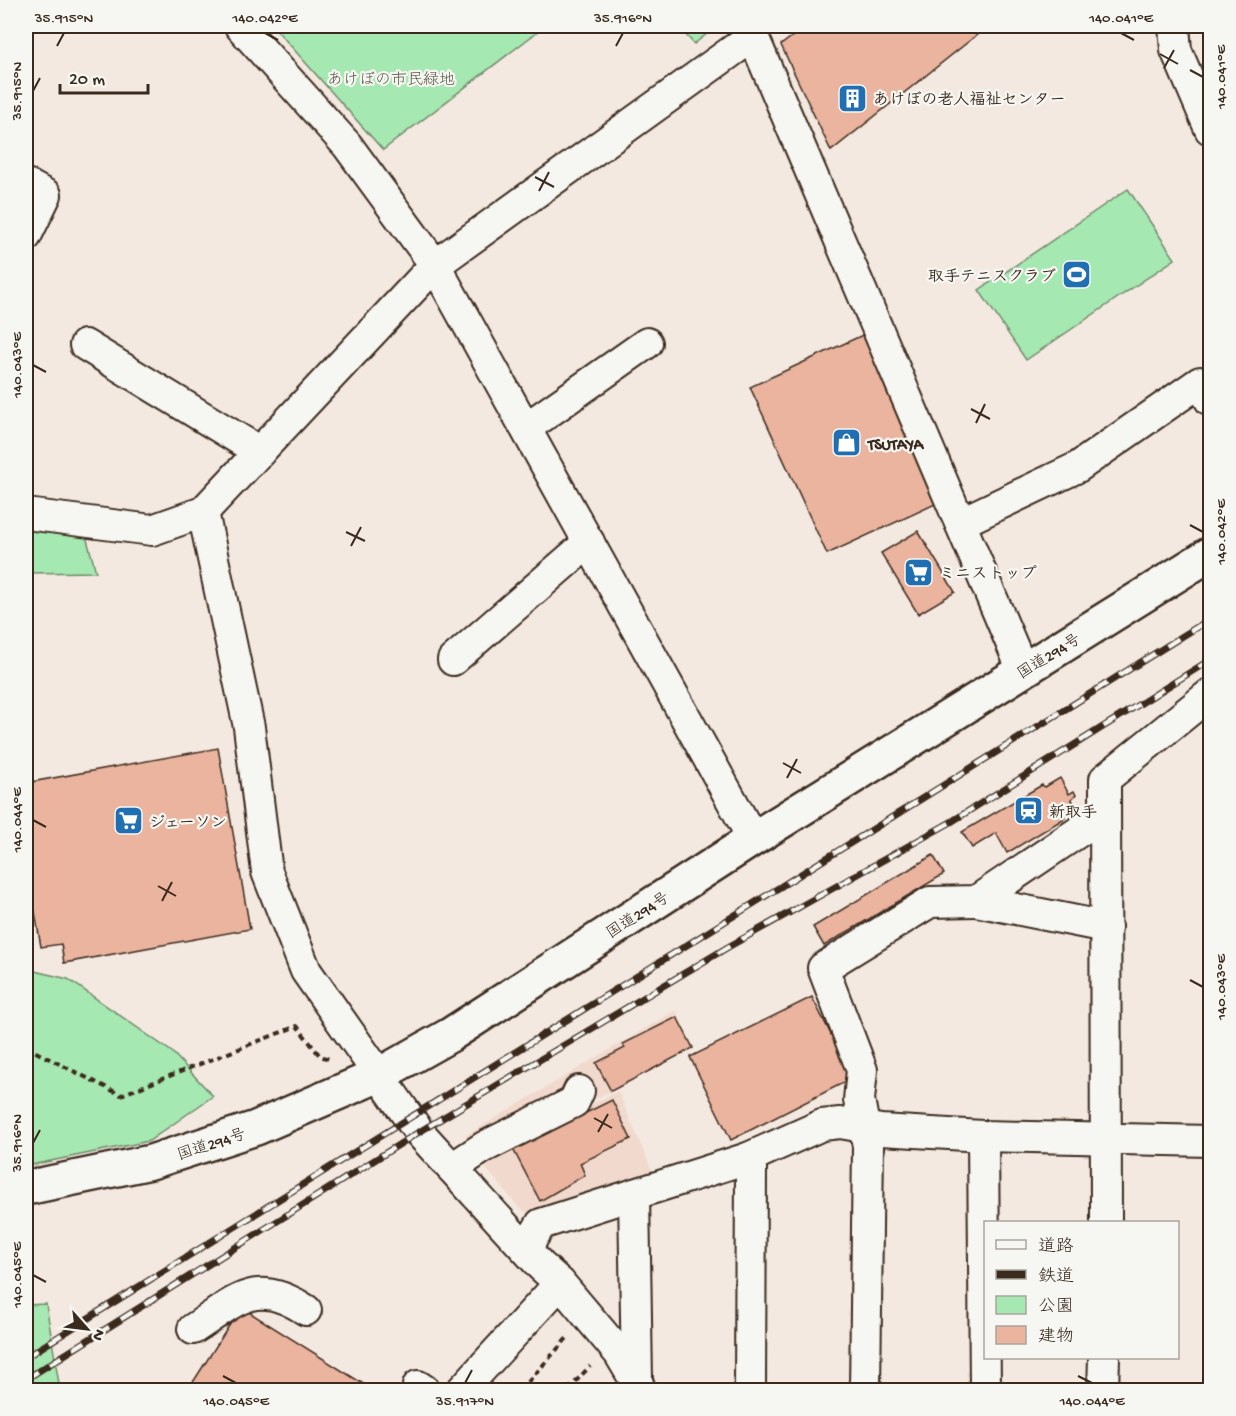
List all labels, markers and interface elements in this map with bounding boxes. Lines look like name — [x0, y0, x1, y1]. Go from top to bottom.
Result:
text: 35.915°N — [34, 10, 93, 28]
text: 140.042°E — [231, 10, 298, 28]
text: 35.916°N — [593, 10, 652, 28]
text: 140.041°E — [1088, 10, 1154, 28]
text: 140.041°E — [1213, 44, 1231, 110]
scale bar — [60, 57, 148, 95]
text: 35.915°N — [9, 62, 27, 121]
text: 20 m — [69, 70, 105, 91]
park label: あけぼの市民緑地 — [327, 71, 455, 91]
building icon: あけぼの老人福祉センター — [836, 82, 868, 114]
place label: あけぼの老人福祉センター — [873, 91, 1065, 111]
sports icon: 取手テニスクラブ — [1061, 259, 1093, 291]
place label: 取手テニスクラブ — [928, 268, 1056, 288]
text: 140.043°E — [9, 331, 27, 399]
shop icon: TSUTAYA — [831, 427, 863, 459]
place label: TSUTAYA — [866, 437, 925, 456]
text: 140.042°E — [1213, 499, 1231, 566]
supermarket icon: ミニストップ — [902, 556, 934, 588]
place label: ミニストップ — [939, 565, 1037, 585]
street label: 国道294号 — [1014, 630, 1085, 685]
text: 140.044°E — [9, 787, 27, 854]
station icon: 新取手 — [1012, 795, 1044, 827]
place label: 新取手 — [1049, 804, 1097, 824]
supermarket icon: ジェーソン — [112, 805, 144, 837]
place label: ジェーソン — [149, 814, 227, 834]
street label: 国道294号 — [603, 889, 674, 944]
text: 140.043°E — [1213, 953, 1231, 1021]
text: 35.916°N — [9, 1114, 27, 1173]
street label: 国道294号 — [175, 1125, 249, 1166]
legend — [984, 1221, 1179, 1359]
text: 道路 — [1038, 1236, 1074, 1258]
text: 140.045°E — [9, 1241, 27, 1309]
text: 鉄道 — [1038, 1266, 1074, 1288]
text: 公園 — [1038, 1297, 1074, 1318]
north arrow — [57, 1299, 117, 1359]
text: N — [86, 1325, 108, 1344]
text: 建物 — [1038, 1326, 1074, 1348]
text: 140.045°E — [202, 1393, 270, 1411]
text: 35.917°N — [435, 1393, 494, 1411]
text: 140.044°E — [1058, 1393, 1125, 1411]

